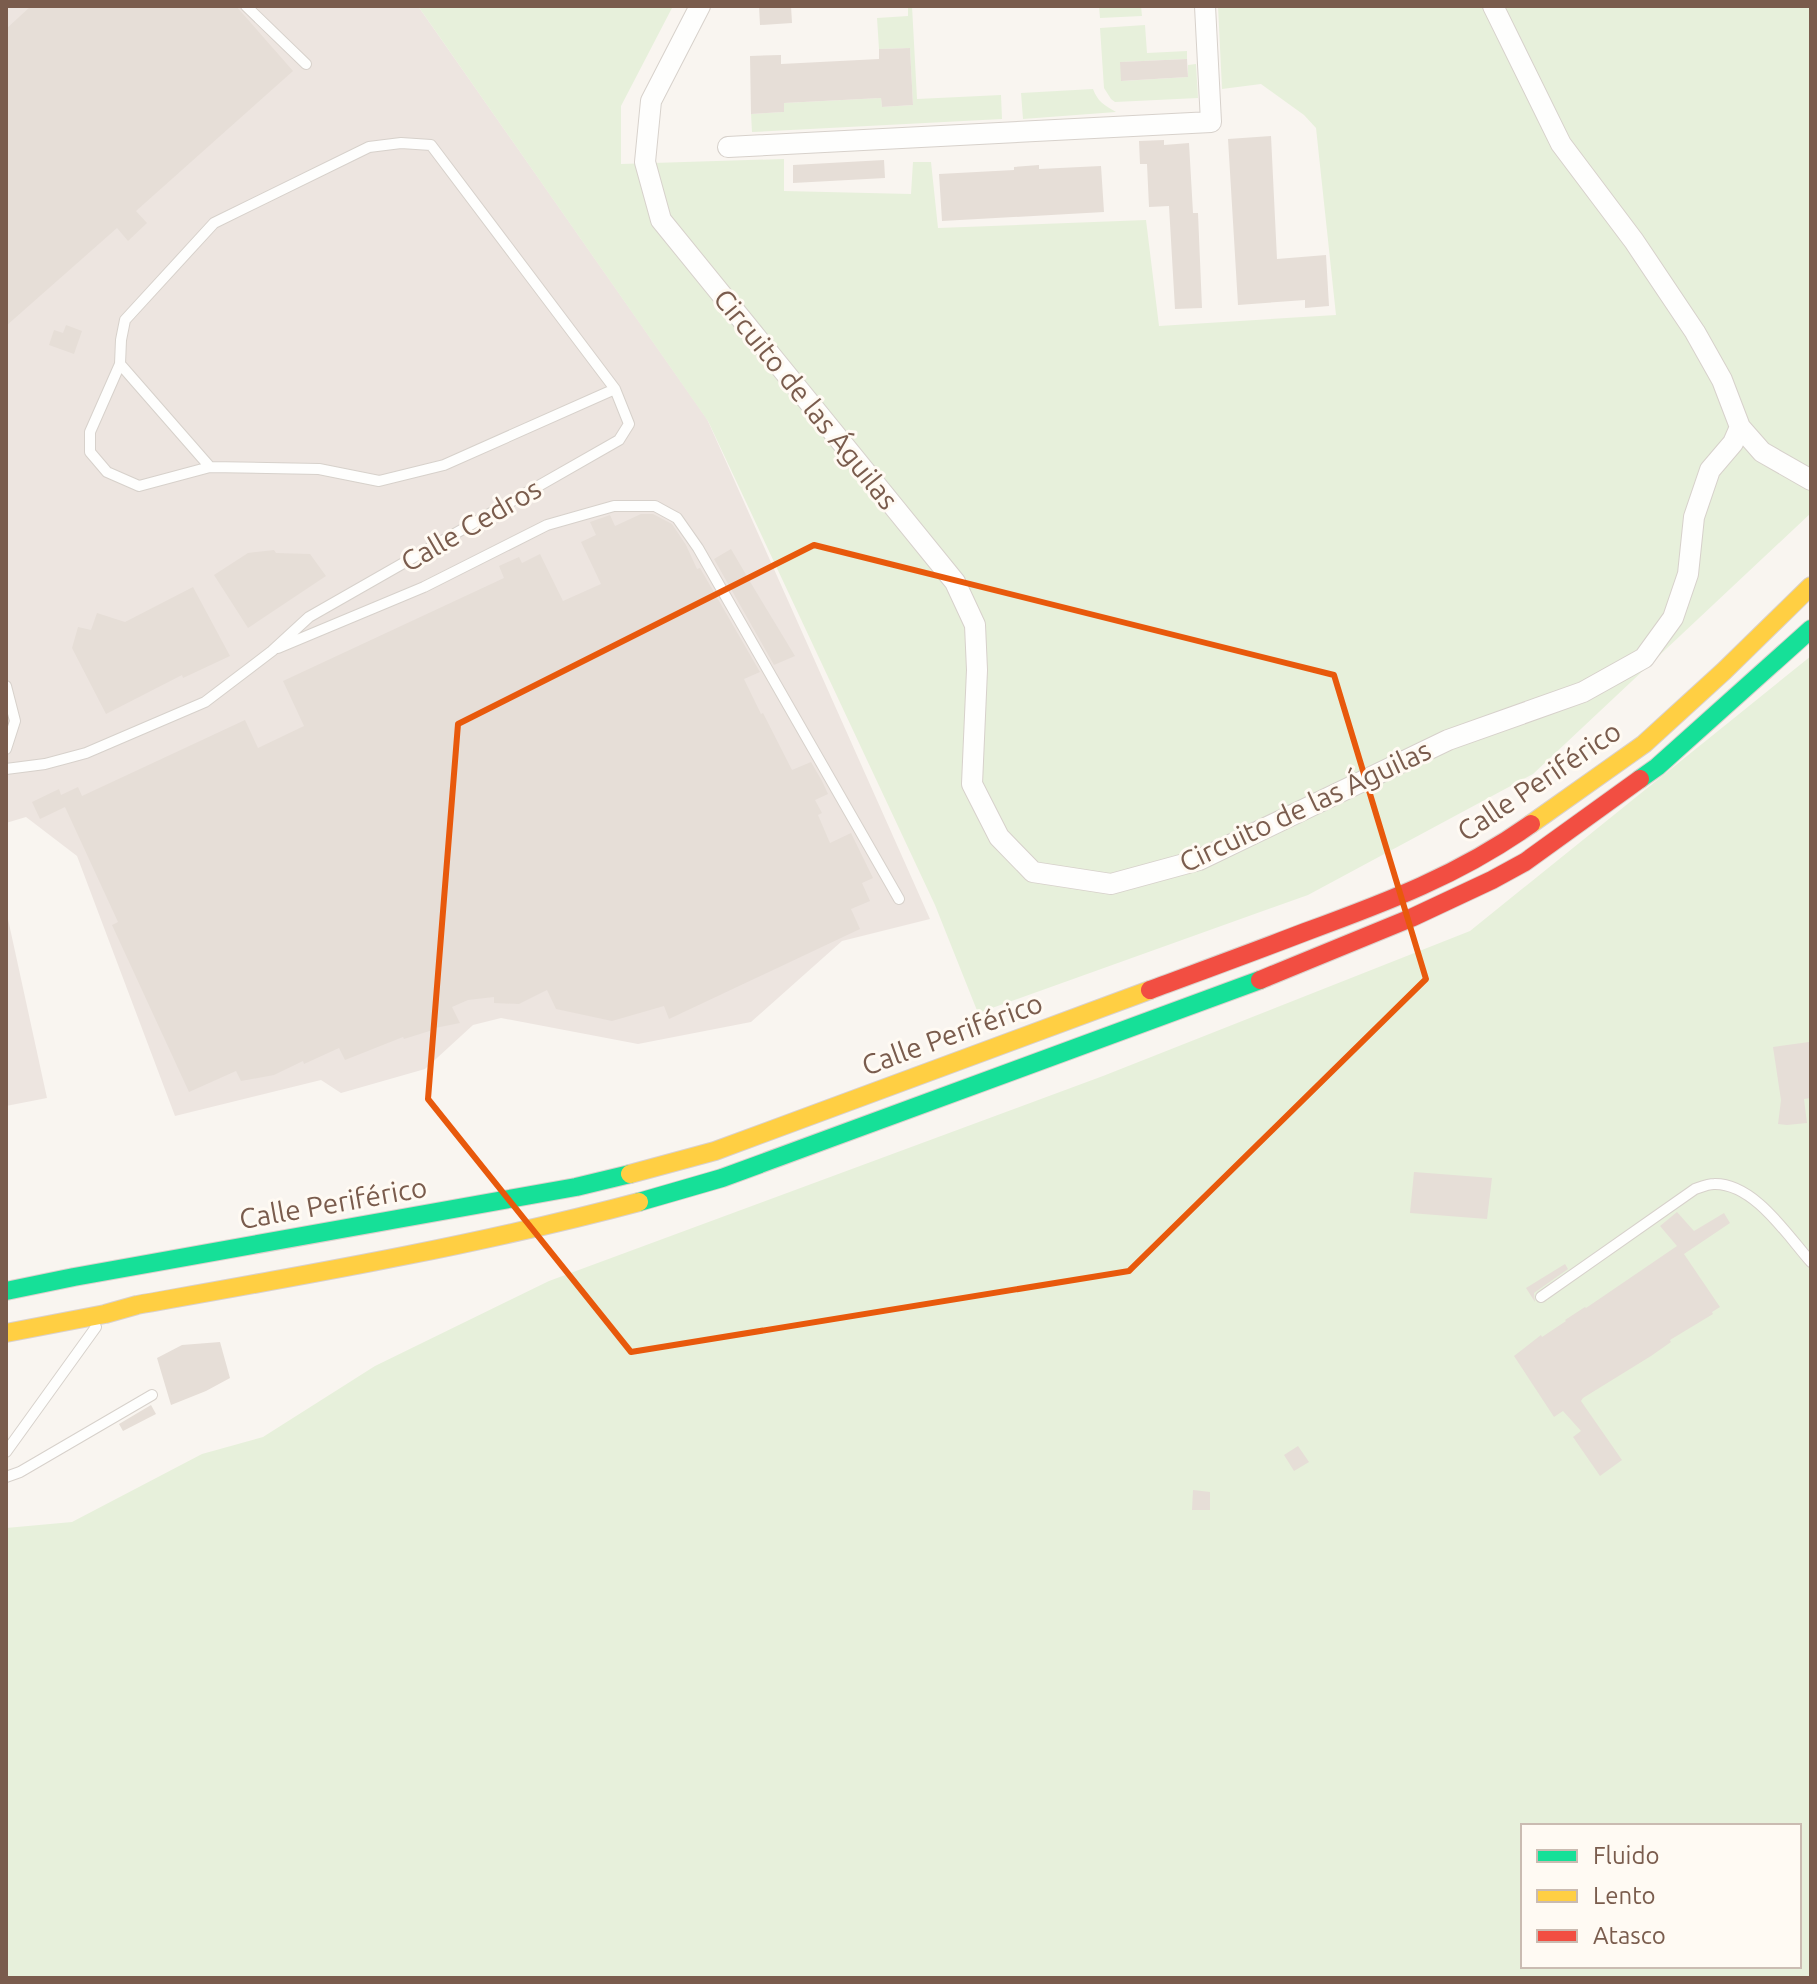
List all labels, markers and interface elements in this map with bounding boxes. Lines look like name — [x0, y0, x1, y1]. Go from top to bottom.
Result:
street label: Circuito de las Águilas — [708, 282, 905, 515]
street label: Calle Cedros — [395, 472, 546, 577]
street label: Calle Periférico — [1451, 715, 1626, 847]
street label: Circuito de las Águilas — [1174, 733, 1435, 877]
street label: Calle Periférico — [857, 986, 1046, 1081]
street label: Calle Periférico — [237, 1171, 429, 1234]
legend — [1521, 1824, 1801, 1968]
text: Fluido — [1593, 1842, 1660, 1869]
text: Lento — [1593, 1882, 1656, 1909]
text: Atasco — [1593, 1922, 1666, 1949]

